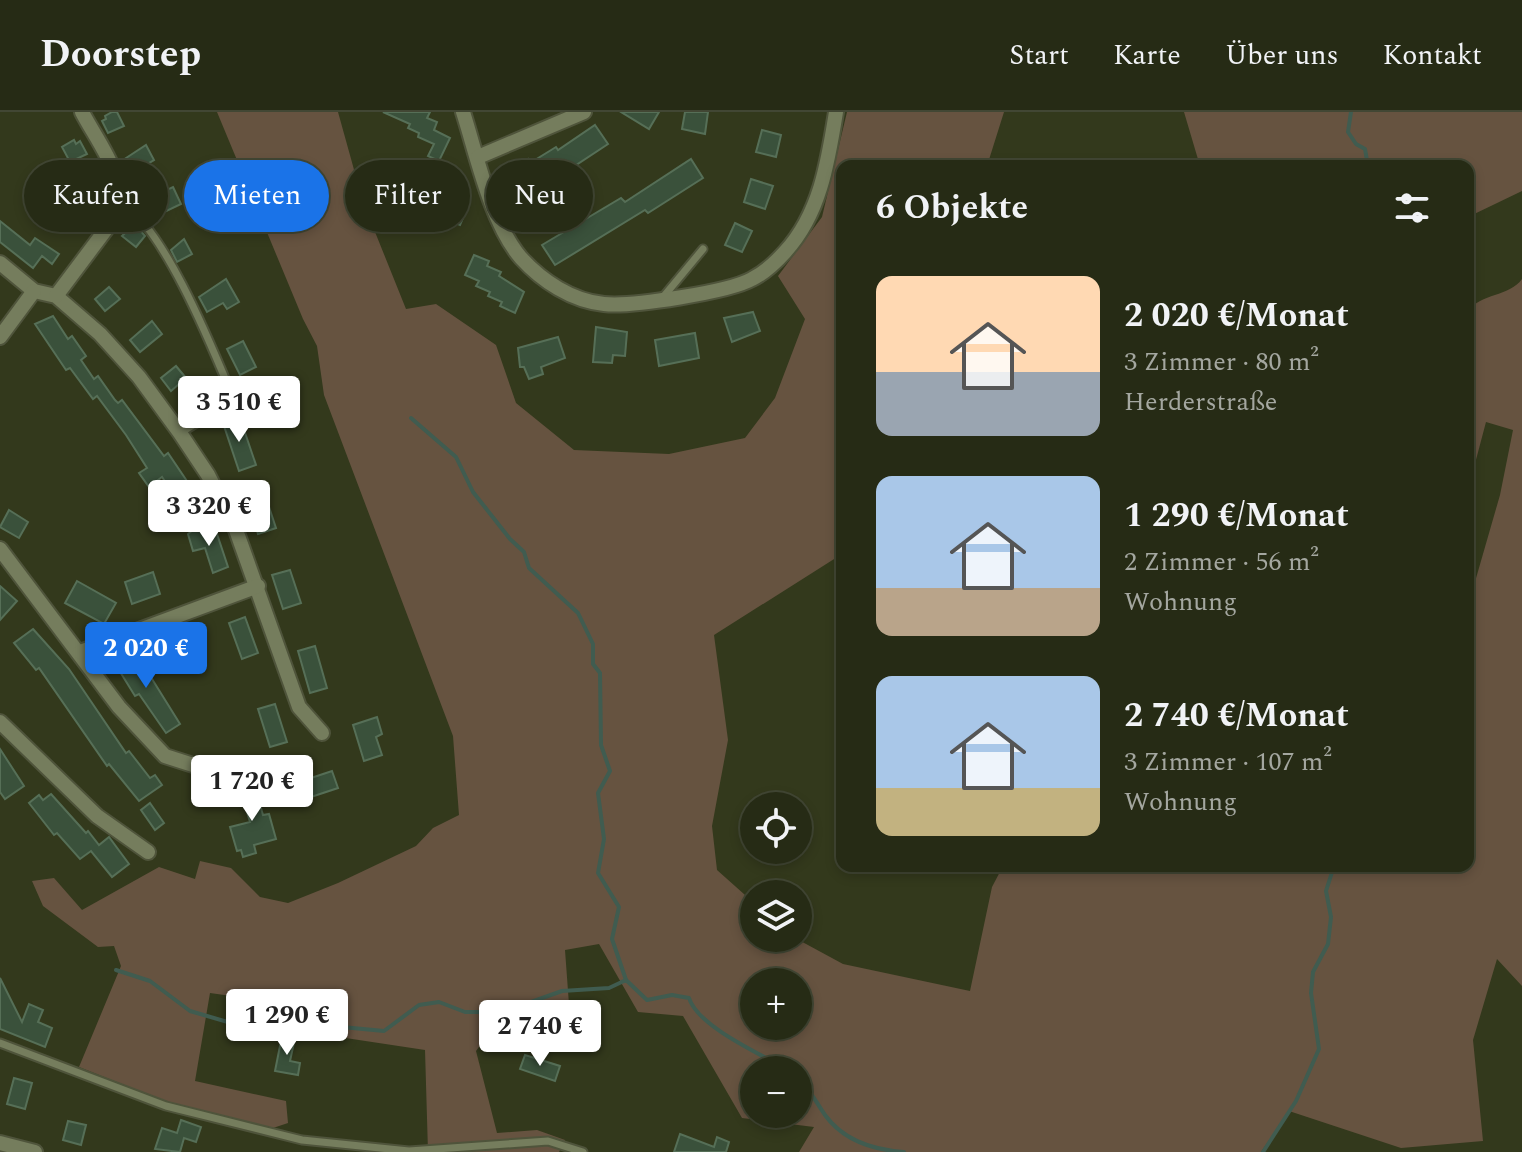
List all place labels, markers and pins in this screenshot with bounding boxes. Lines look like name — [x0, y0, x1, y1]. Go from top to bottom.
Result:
pin: 3 510 € — [165, 376, 313, 444]
pin: 3 320 € — [135, 480, 283, 548]
pin: 2 020 € — [72, 622, 220, 690]
pin: 1 720 € — [178, 755, 326, 823]
pin: 1 290 € — [213, 989, 361, 1057]
pin: 2 740 € — [466, 1000, 614, 1068]

